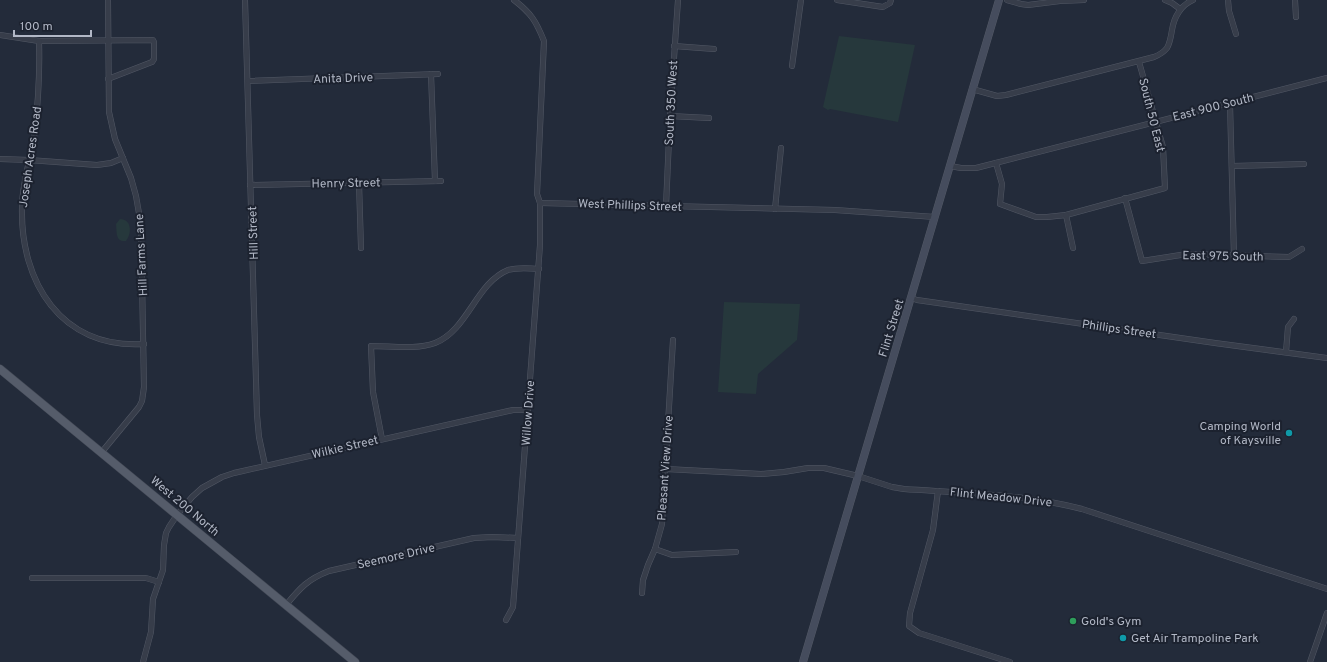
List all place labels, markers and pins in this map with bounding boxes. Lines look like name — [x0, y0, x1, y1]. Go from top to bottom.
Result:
place label: Camping World of Kaysville — [1199, 419, 1281, 449]
marker: Camping World of Kaysville — [1284, 428, 1294, 438]
place label: Gold's Gym — [1081, 614, 1142, 630]
marker: Gold's Gym — [1068, 616, 1078, 626]
place label: Get Air Trampoline Park — [1131, 631, 1259, 647]
marker: Get Air Trampoline Park — [1118, 633, 1128, 643]

